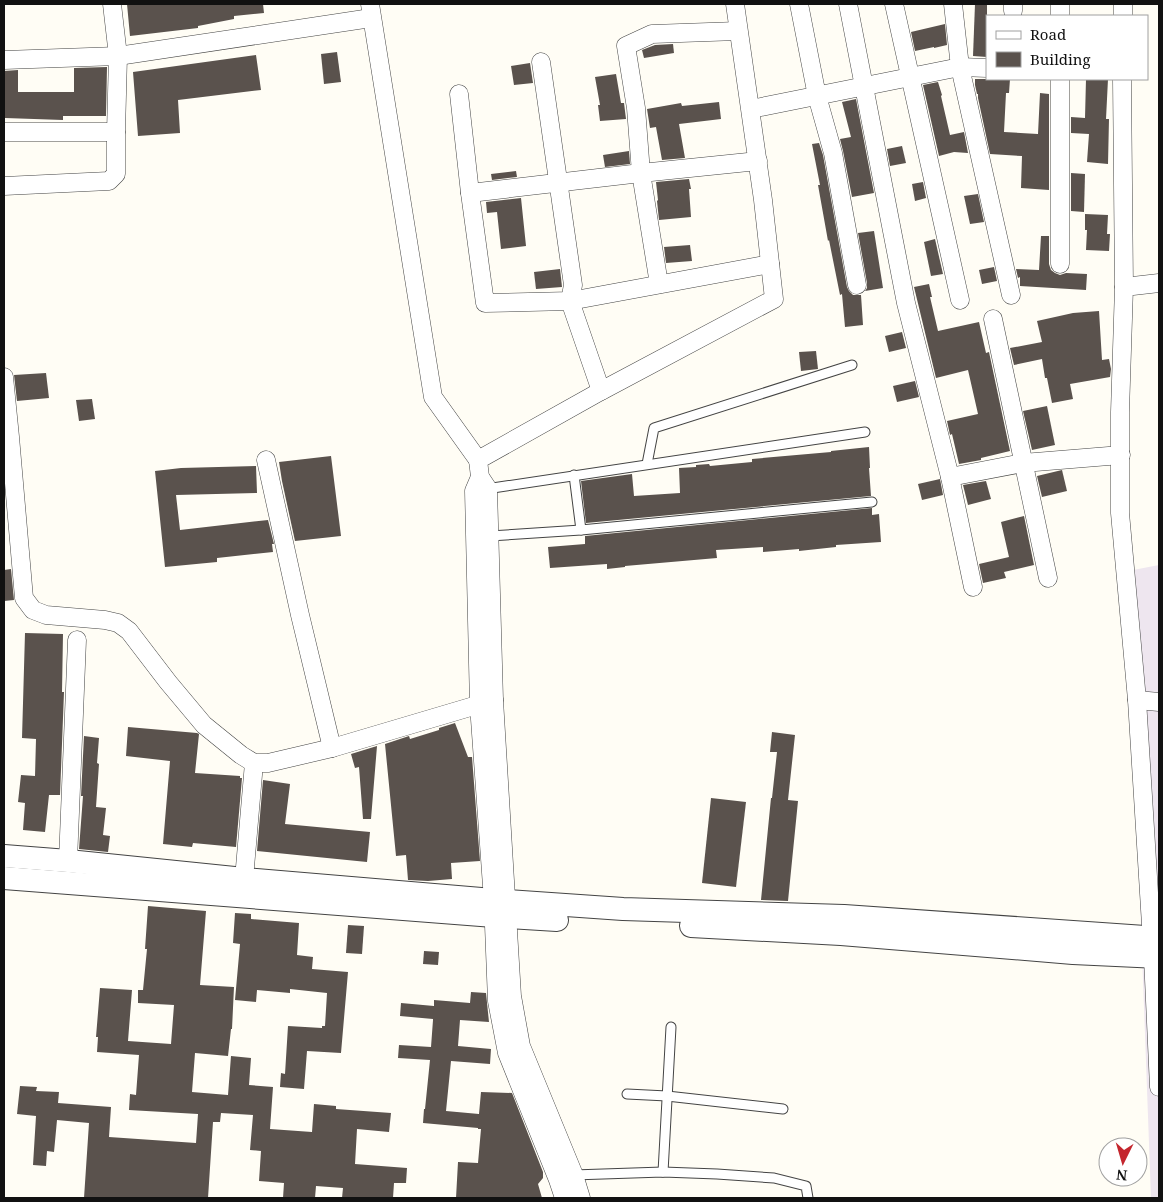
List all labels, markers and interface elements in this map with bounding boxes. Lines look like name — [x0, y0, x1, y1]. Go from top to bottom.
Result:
legend — [986, 15, 1148, 80]
text: Road — [1030, 24, 1066, 44]
text: Building — [1030, 49, 1091, 69]
north arrow — [1098, 1137, 1148, 1187]
text: N — [1115, 1166, 1128, 1185]

